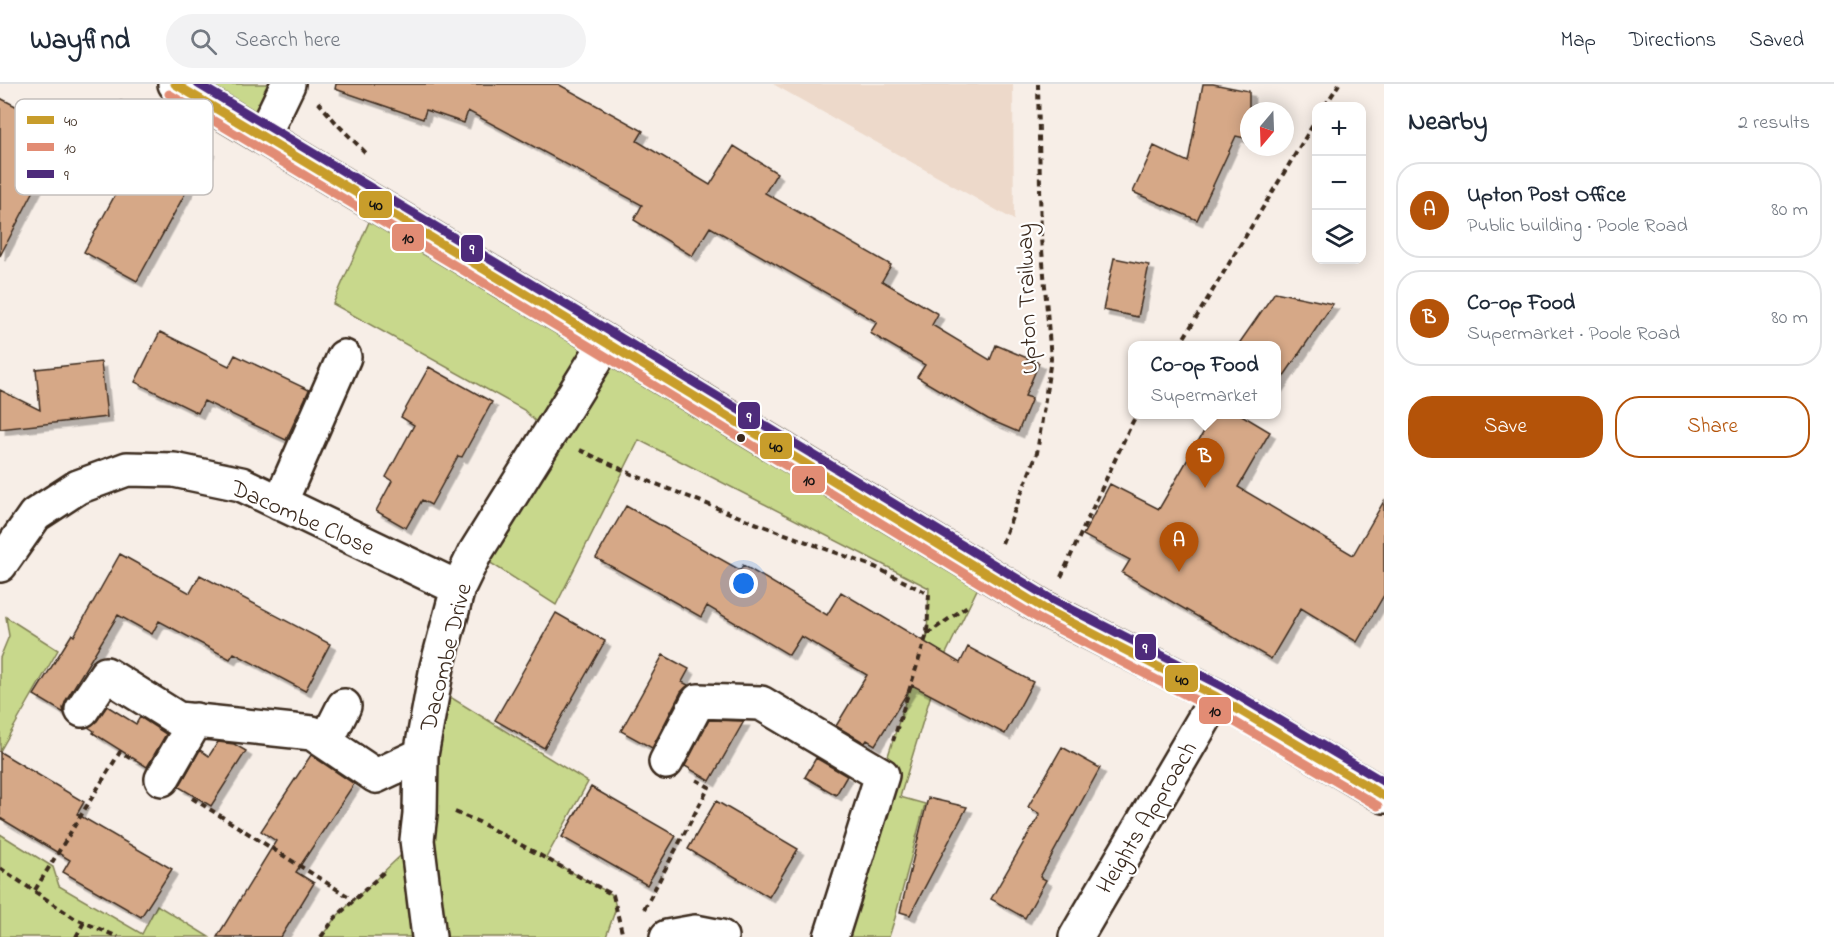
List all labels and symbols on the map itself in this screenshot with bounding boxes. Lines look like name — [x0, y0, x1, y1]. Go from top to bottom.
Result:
legend — [15, 99, 213, 195]
north arrow — [1240, 102, 1294, 156]
text: 40 — [64, 110, 78, 134]
text: 10 — [64, 137, 76, 161]
text: 9 — [64, 164, 69, 188]
line badge: 40 — [358, 190, 393, 219]
text: 40 — [368, 194, 383, 218]
line badge: 10 — [391, 223, 425, 252]
street label: Upton Trailway — [1008, 223, 1050, 375]
text: 10 — [402, 227, 414, 251]
line badge: 9 — [460, 234, 484, 263]
text: 9 — [469, 238, 475, 262]
line badge: 9 — [737, 401, 761, 430]
text: 9 — [746, 406, 752, 430]
unlabelled marker — [735, 432, 747, 444]
line badge: 40 — [759, 432, 793, 460]
text: 40 — [768, 436, 783, 460]
pin: B — [1186, 438, 1224, 488]
line badge: 10 — [791, 465, 826, 494]
text: 10 — [803, 469, 815, 493]
street label: Dacombe Close — [223, 471, 380, 567]
pin: A — [1160, 522, 1198, 572]
your location — [729, 569, 758, 598]
street label: Dacombe Drive — [412, 579, 483, 736]
line badge: 9 — [1134, 633, 1157, 661]
text: 9 — [1142, 637, 1148, 661]
line badge: 40 — [1164, 664, 1199, 693]
text: 40 — [1174, 669, 1189, 693]
line badge: 10 — [1198, 696, 1232, 725]
text: 10 — [1209, 700, 1221, 724]
street label: Heights Approach — [1089, 735, 1208, 901]

